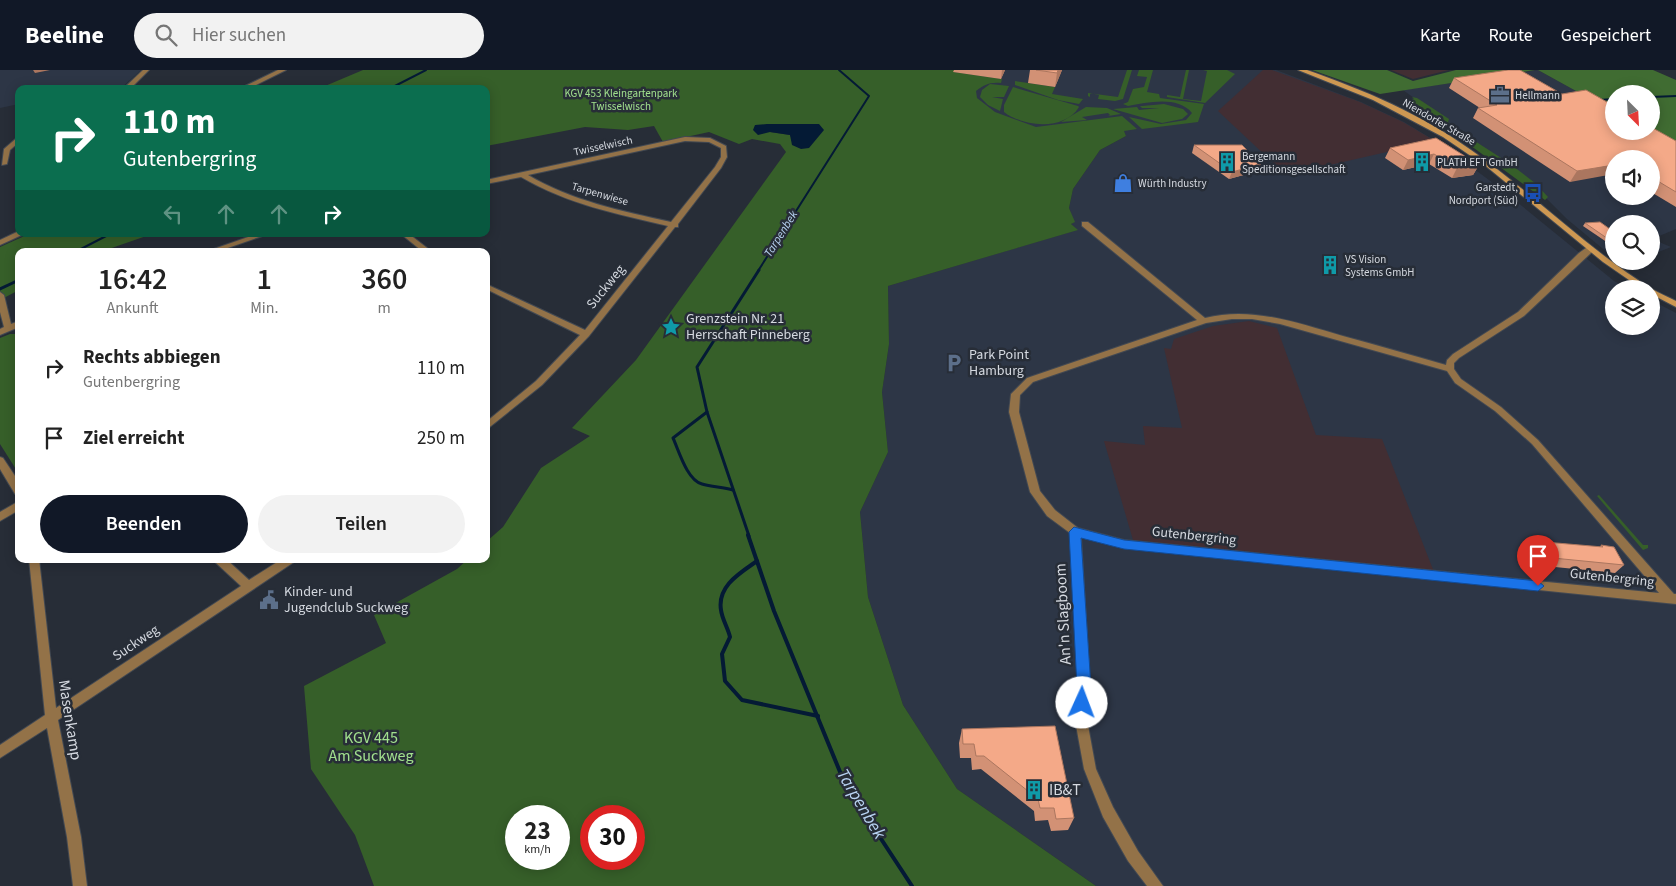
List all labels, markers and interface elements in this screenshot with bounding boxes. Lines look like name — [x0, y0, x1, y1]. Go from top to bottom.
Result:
search box — [134, 13, 484, 58]
text: Beeline — [25, 18, 104, 53]
icon: search — [152, 21, 180, 49]
text: Hier suchen — [192, 22, 286, 49]
text: Karte — [1420, 23, 1460, 48]
text: Route — [1488, 23, 1533, 48]
text: Gespeichert — [1561, 23, 1651, 48]
office icon: Hellmann — [1489, 84, 1511, 106]
north arrow — [1605, 85, 1660, 140]
map controls — [1605, 85, 1660, 335]
park label: KGV 453 Kleingartenpark Twisselwisch — [564, 86, 678, 114]
place label: Hellmann — [1515, 88, 1560, 103]
street label: Niendorfer Straße — [1400, 95, 1479, 149]
text: 110 m — [123, 97, 215, 147]
icon: right — [40, 105, 105, 170]
street label: Twisselwisch — [572, 132, 634, 160]
text: Gutenbergring — [123, 143, 256, 175]
place label: Bergemann Speditionsgesellschaft — [1242, 149, 1346, 177]
button: sound — [1605, 150, 1660, 205]
building icon: Bergemann Speditionsgesellschaft — [1216, 151, 1238, 173]
building icon: PLATH EFT GmbH — [1411, 151, 1433, 173]
place label: PLATH EFT GmbH — [1437, 155, 1518, 170]
shop icon: Würth Industry — [1112, 172, 1134, 194]
place label: Würth Industry — [1138, 176, 1207, 191]
street label: Tarpenwiese — [570, 179, 631, 209]
place label: Garstedt, Nordport (Süd) — [1449, 180, 1518, 208]
bus stop icon: Garstedt, Nordport (Süd) — [1522, 182, 1544, 204]
icon: left — [159, 200, 187, 228]
icon: ahead — [212, 200, 240, 228]
icon: ahead — [265, 200, 293, 228]
icon: right — [318, 200, 346, 228]
water label: Tarpenbek — [760, 207, 802, 261]
button: search — [1605, 215, 1660, 270]
place label: VS Vision Systems GmbH — [1345, 252, 1415, 280]
building icon: VS Vision Systems GmbH — [1319, 254, 1341, 276]
text: 16:42 — [98, 258, 167, 301]
text: 1 — [257, 258, 272, 301]
text: 360 — [361, 258, 407, 301]
street label: Suckweg — [582, 260, 630, 314]
button: layers — [1605, 280, 1660, 335]
text: Ankunft — [107, 297, 159, 319]
text: Min. — [250, 297, 278, 319]
text: m — [378, 297, 391, 319]
place label: Grenzstein Nr. 21 Herrschaft Pinneberg — [686, 309, 810, 345]
place icon: Grenzstein Nr. 21 Herrschaft Pinneberg — [660, 316, 682, 338]
text: Rechts abbiegen — [83, 344, 221, 371]
place label: Park Point Hamburg — [969, 345, 1029, 381]
parking icon: Park Point Hamburg — [943, 352, 965, 374]
icon: right — [40, 354, 68, 382]
text: 110 m — [417, 355, 465, 382]
text: Gutenbergring — [83, 371, 180, 393]
icon: arrive — [40, 424, 68, 452]
text: Ziel erreicht — [83, 425, 184, 452]
text: 250 m — [417, 425, 465, 452]
button: Beenden — [40, 495, 248, 553]
button: Teilen — [258, 495, 465, 553]
street label: Gutenbergring — [1151, 522, 1237, 550]
pin — [1517, 535, 1559, 586]
icon: arrive — [1524, 542, 1552, 570]
street label: An'n Slagboom — [1049, 563, 1077, 665]
street label: Gutenbergring — [1569, 564, 1655, 592]
place label: Kinder- und Jugendclub Suckweg — [284, 582, 408, 618]
public building icon: Kinder- und Jugendclub Suckweg — [258, 589, 280, 611]
street label: Suckweg — [109, 620, 163, 666]
position arrow — [1055, 676, 1107, 728]
street label: Masenkamp — [53, 678, 87, 762]
park label: KGV 445 Am Suckweg — [329, 727, 413, 767]
water label: Tarpenbek — [830, 764, 892, 844]
building icon: IB&T — [1023, 779, 1045, 801]
place label: IB&T — [1049, 779, 1081, 801]
speed limit sign: 30 — [580, 805, 645, 870]
text: 23 — [524, 813, 551, 849]
text: km/h — [524, 841, 551, 858]

